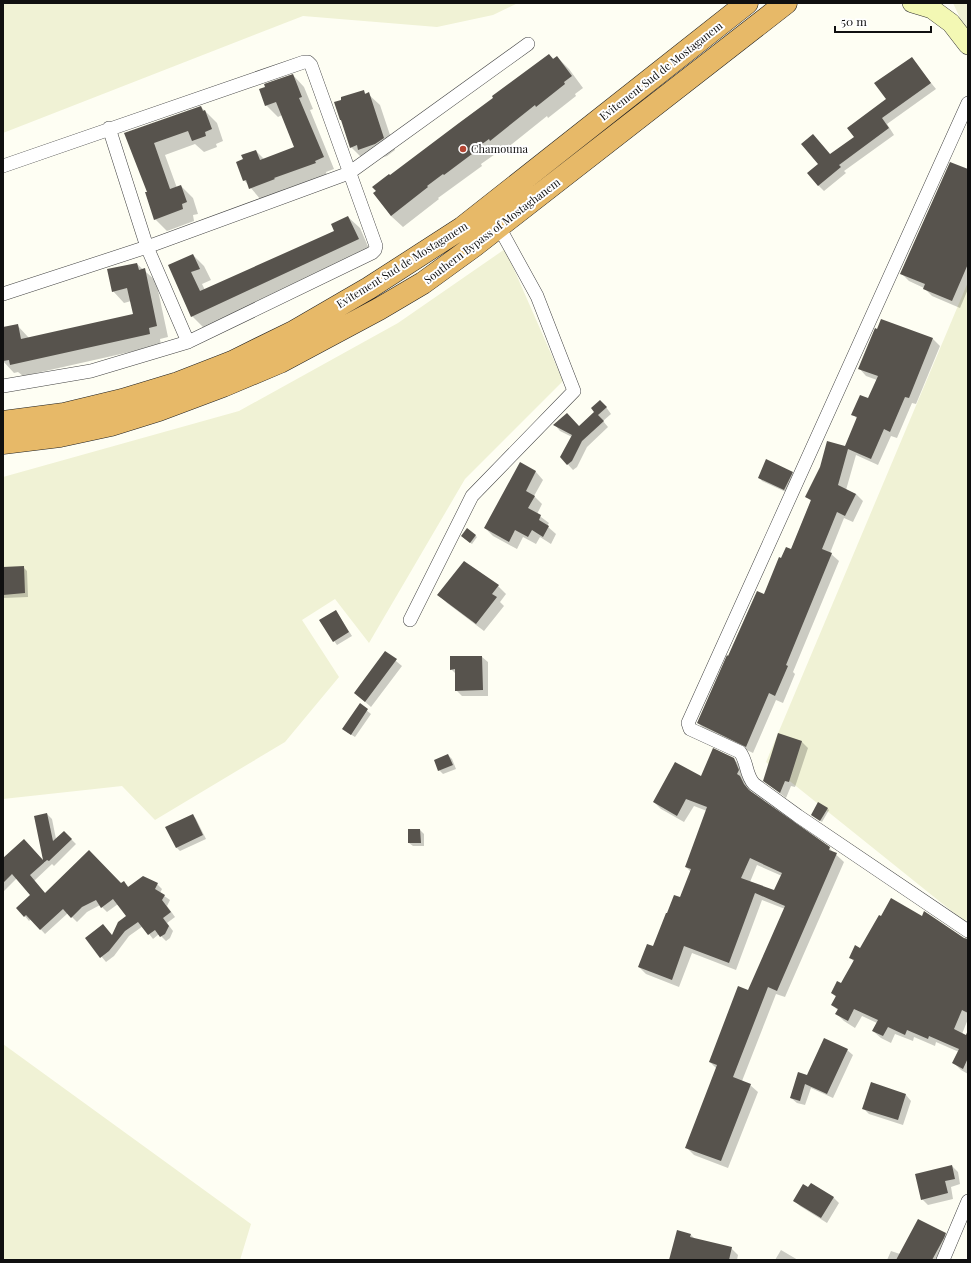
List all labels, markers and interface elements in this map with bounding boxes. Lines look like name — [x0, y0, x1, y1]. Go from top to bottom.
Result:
scale bar — [835, 8, 931, 34]
text: 50 m — [841, 13, 867, 29]
street label: Evitement Sud de Mostaganem — [596, 18, 725, 123]
place label: Chamouma — [471, 141, 528, 156]
marker: Chamouma — [458, 144, 468, 154]
street label: Southern Bypass of Mostaghanem — [421, 174, 563, 287]
street label: Evitement Sud de Mostaganem — [333, 218, 470, 311]

